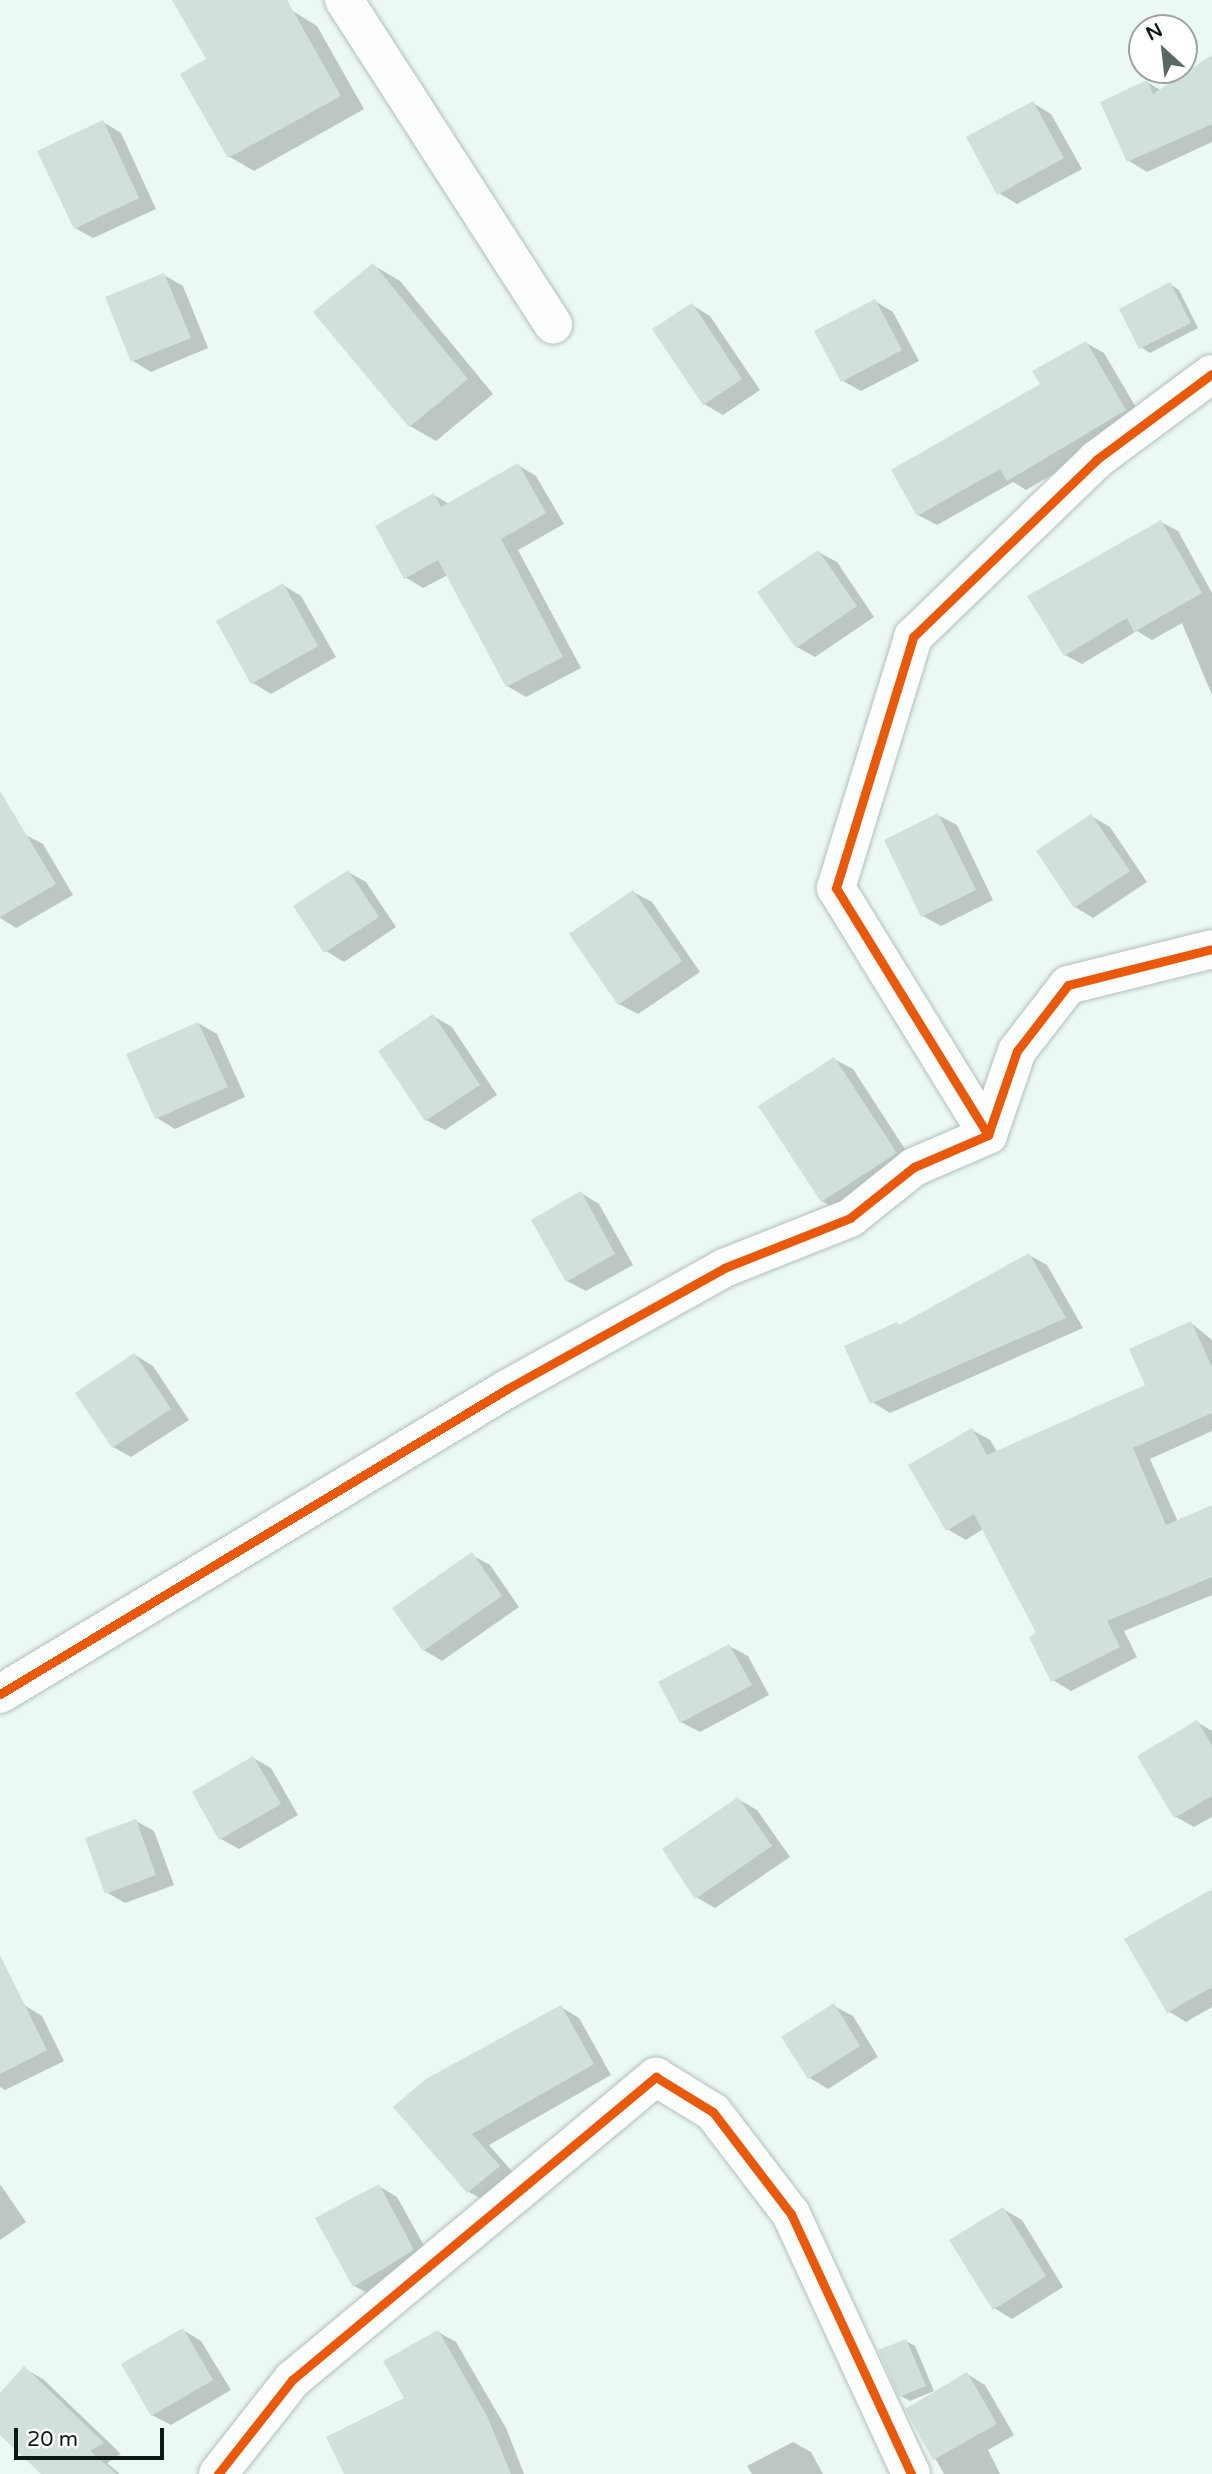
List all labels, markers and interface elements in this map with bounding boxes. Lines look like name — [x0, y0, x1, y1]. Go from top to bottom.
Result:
north arrow — [1128, 14, 1198, 84]
text: N — [1143, 19, 1166, 45]
scale bar — [18, 2414, 168, 2458]
text: 20 m — [27, 2427, 78, 2452]

